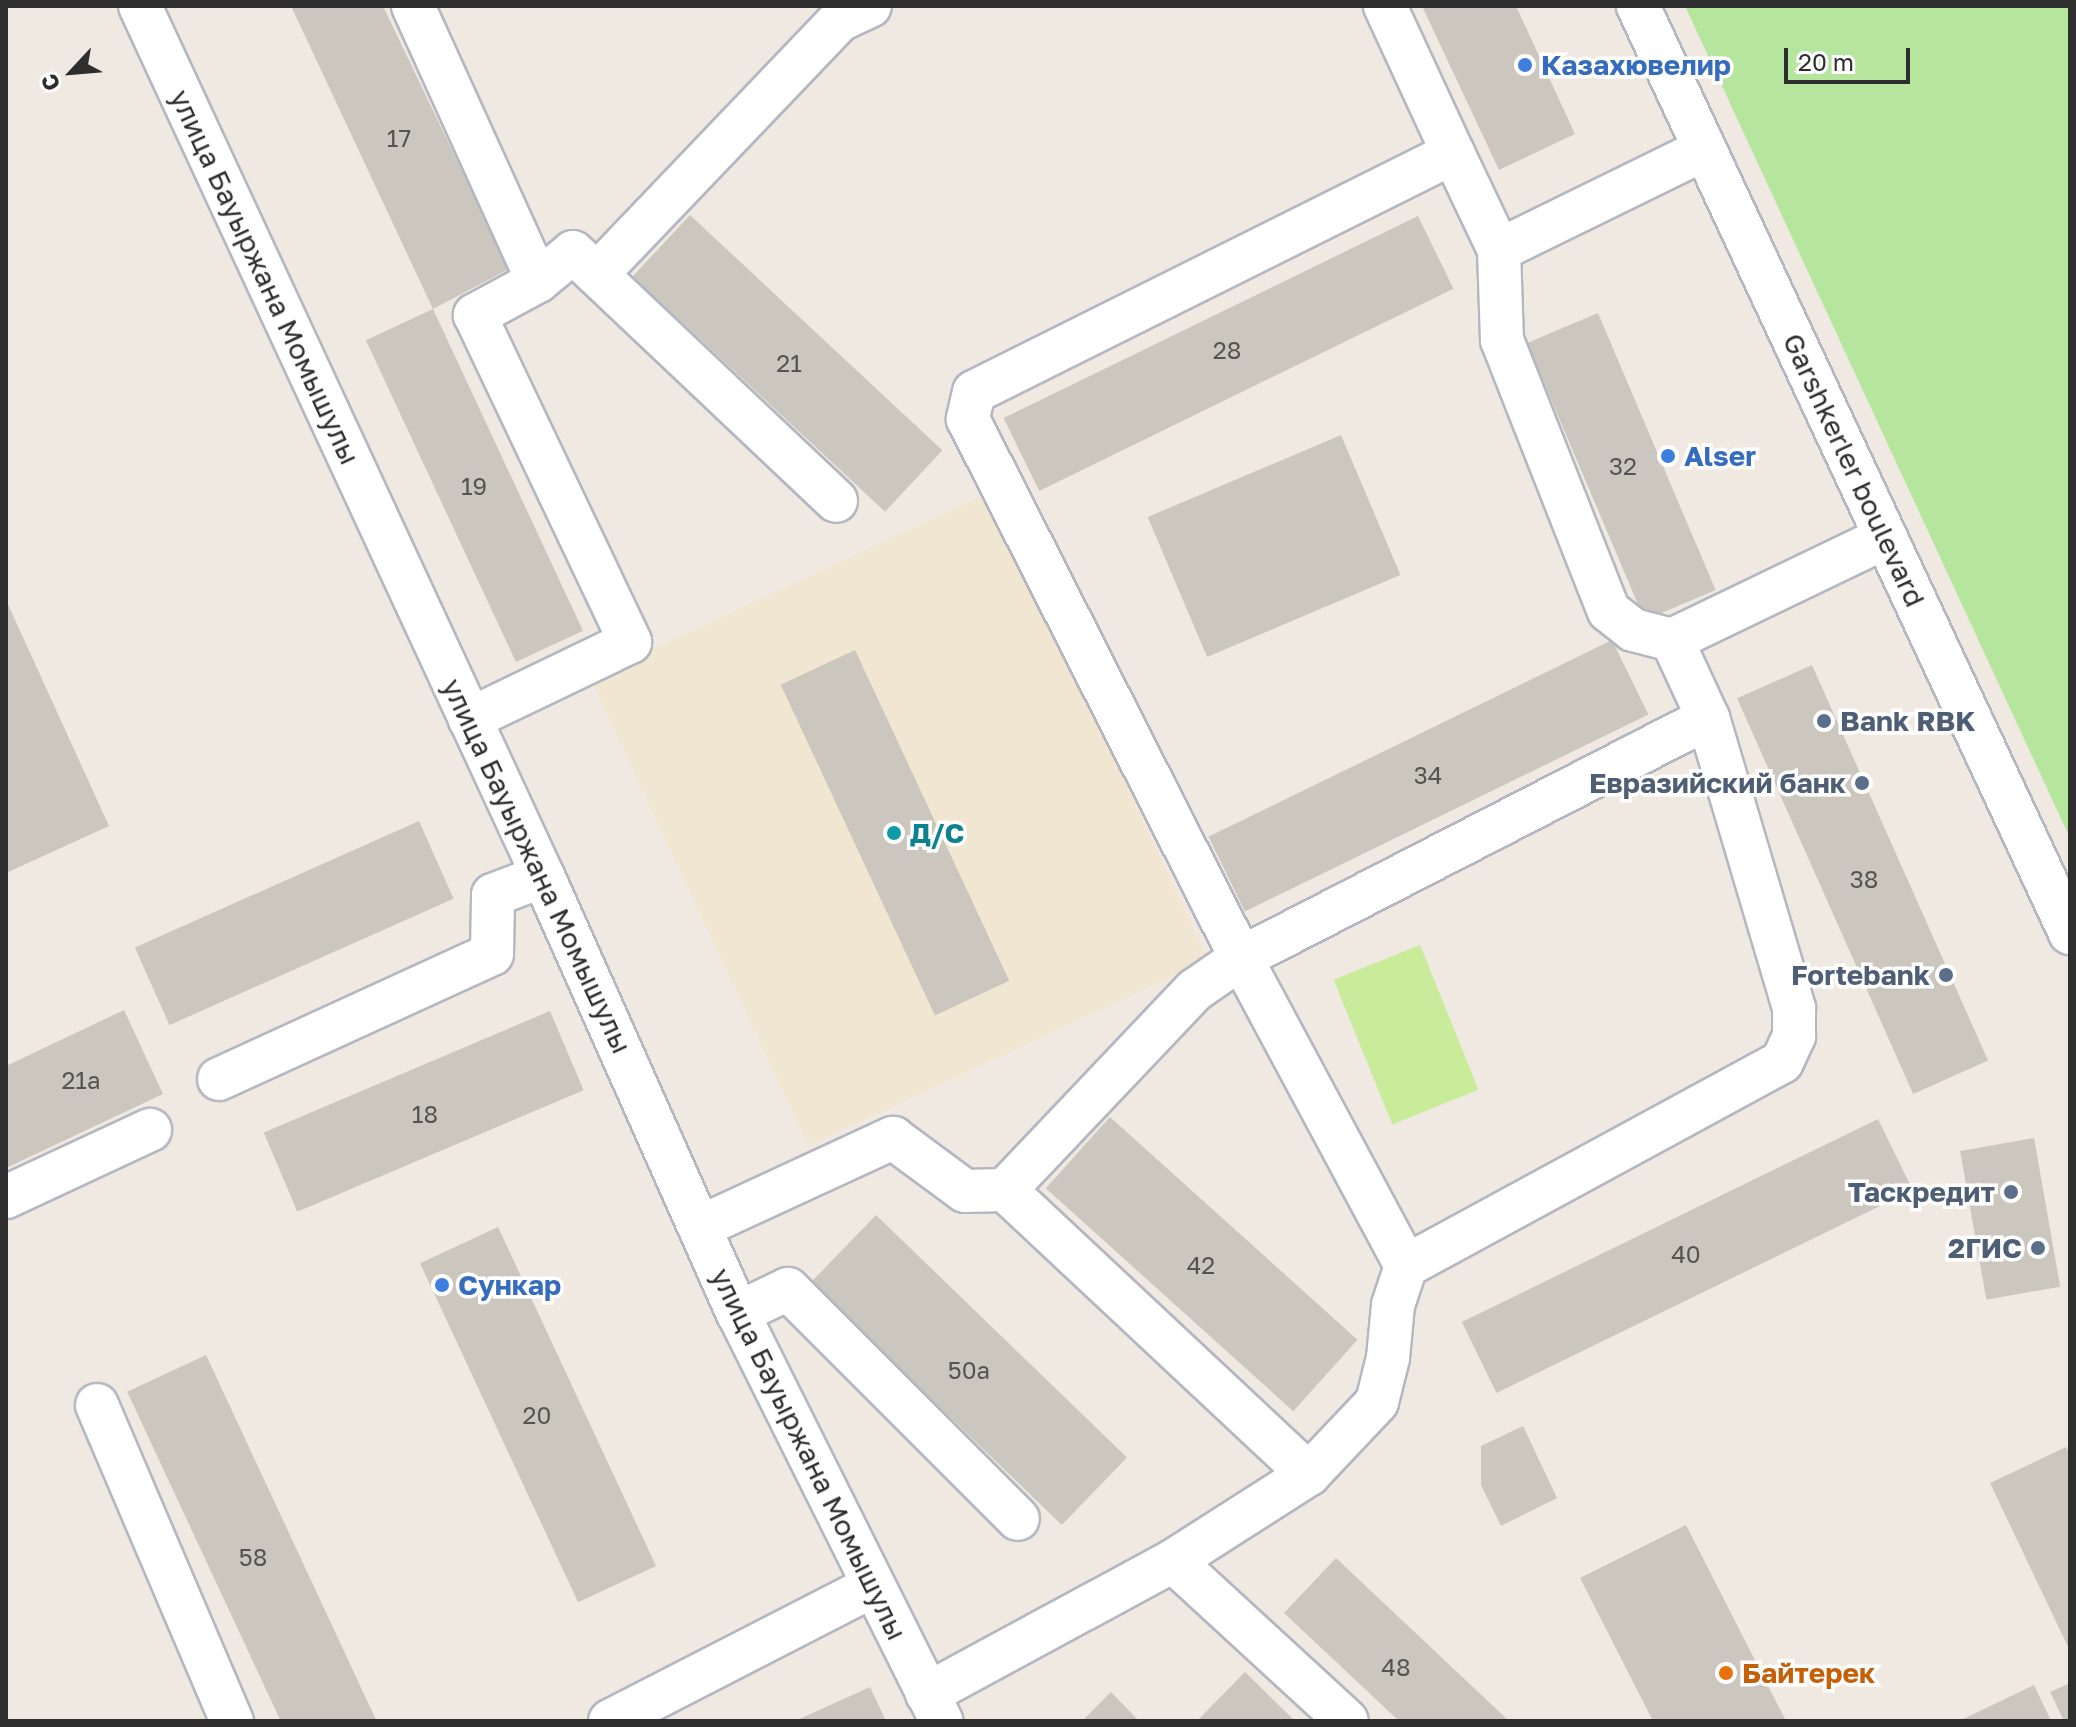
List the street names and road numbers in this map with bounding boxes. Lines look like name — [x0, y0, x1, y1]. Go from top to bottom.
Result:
street label: улица Бауыржана Момышулы — [163, 84, 367, 470]
street label: Garshkerler boulevard — [1776, 328, 1932, 612]
street label: улица Бауыржана Момышулы — [435, 673, 639, 1059]
street label: улица Бауыржана Момышулы — [704, 1263, 914, 1645]

